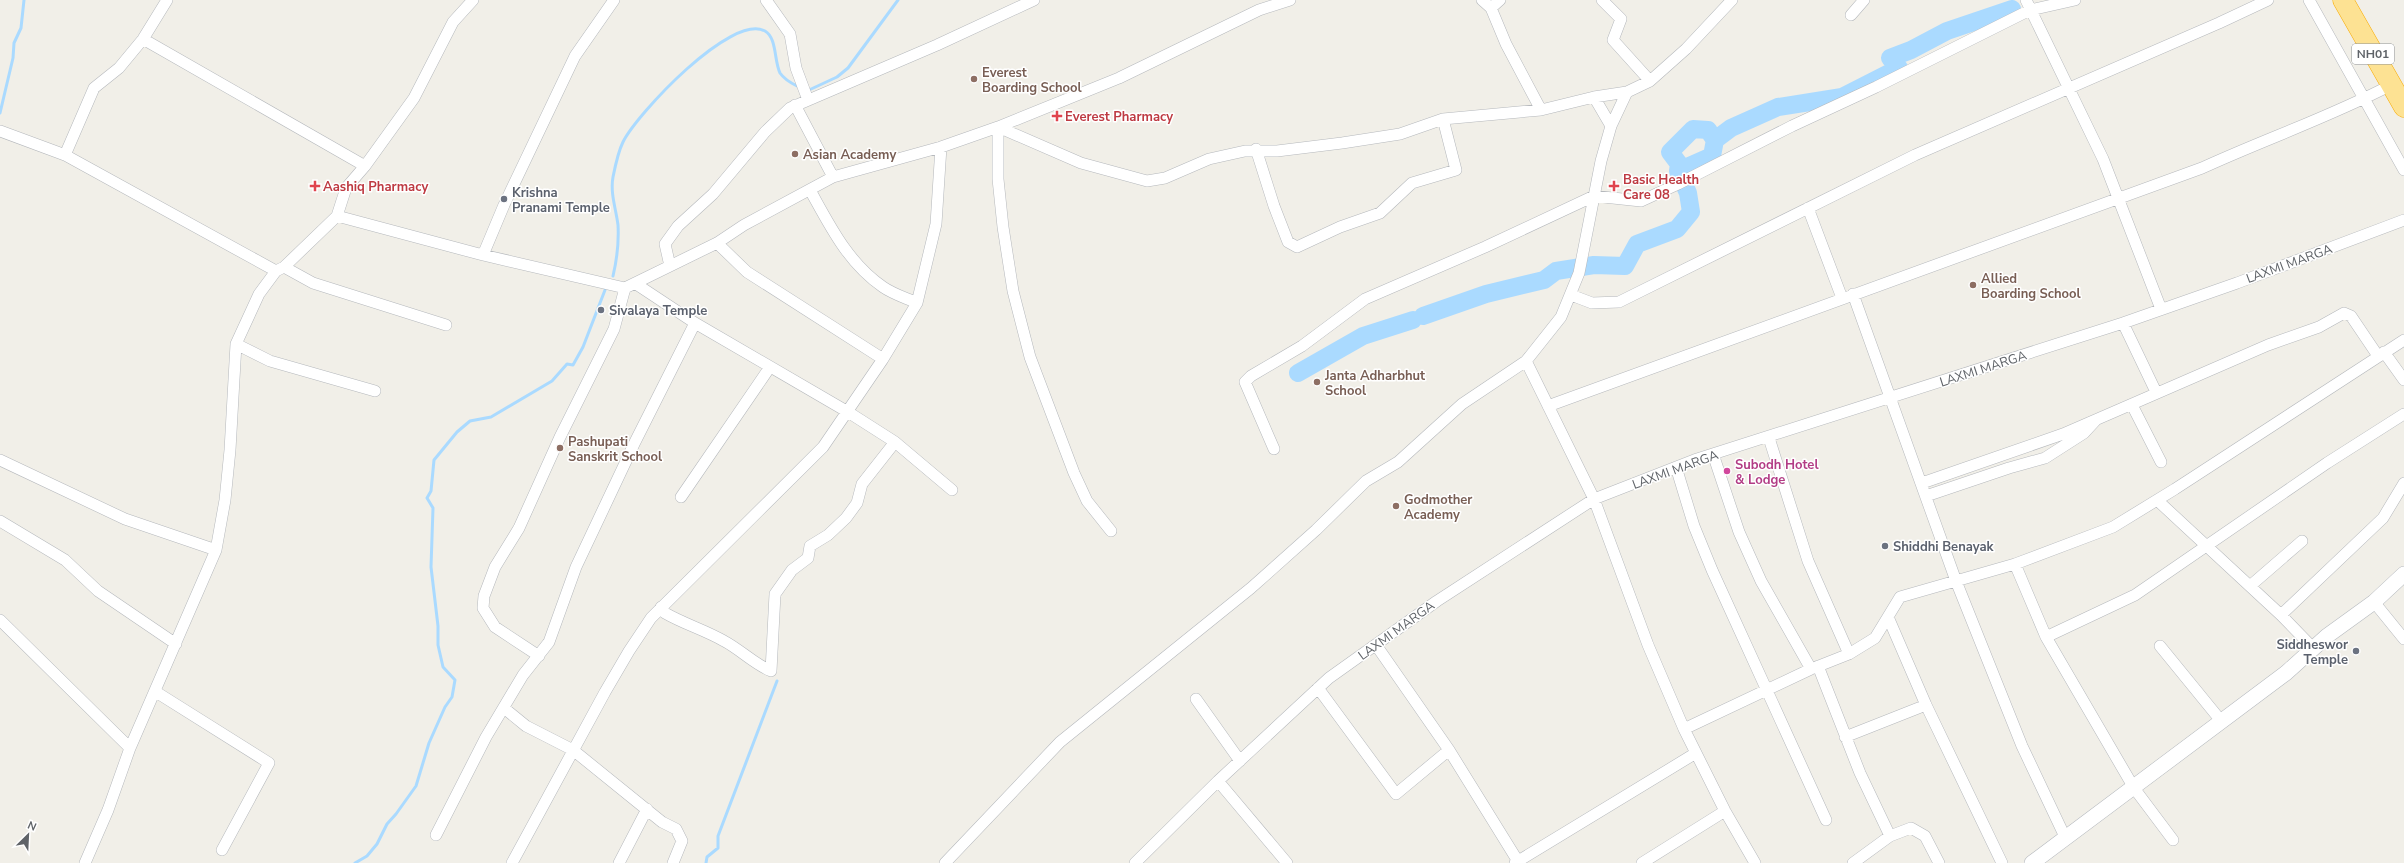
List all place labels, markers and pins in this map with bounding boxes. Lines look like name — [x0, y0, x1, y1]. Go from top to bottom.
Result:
place label: Everest Boarding School — [982, 64, 1083, 97]
marker: Everest Boarding School — [969, 74, 979, 84]
place label: Everest Pharmacy — [1065, 108, 1173, 126]
marker: Everest Pharmacy — [1052, 111, 1062, 121]
place label: Asian Academy — [803, 146, 896, 164]
marker: Asian Academy — [790, 149, 800, 159]
place label: Basic Health Care 08 — [1623, 171, 1699, 204]
place label: Aashiq Pharmacy — [323, 178, 428, 196]
marker: Basic Health Care 08 — [1608, 180, 1620, 192]
marker: Aashiq Pharmacy — [310, 181, 320, 191]
place label: Krishna Pranami Temple — [512, 184, 610, 217]
marker: Krishna Pranami Temple — [499, 194, 509, 204]
place label: Allied Boarding School — [1981, 270, 2082, 303]
marker: Allied Boarding School — [1968, 280, 1978, 290]
place label: Sivalaya Temple — [609, 302, 707, 320]
marker: Sivalaya Temple — [596, 305, 606, 315]
place label: Janta Adharbhut School — [1324, 367, 1426, 400]
marker: Janta Adharbhut School — [1312, 377, 1322, 387]
place label: Pashupati Sanskrit School — [568, 433, 663, 466]
marker: Pashupati Sanskrit School — [555, 443, 565, 453]
place label: Subodh Hotel & Lodge — [1735, 456, 1819, 489]
marker: Subodh Hotel & Lodge — [1722, 466, 1732, 476]
place label: Godmother Academy — [1404, 491, 1473, 524]
marker: Godmother Academy — [1391, 501, 1401, 511]
place label: Shiddhi Benayak — [1893, 538, 1995, 556]
marker: Shiddhi Benayak — [1880, 541, 1890, 551]
place label: Siddheswor Temple — [2276, 636, 2349, 669]
marker: Siddheswor Temple — [2351, 646, 2361, 656]

